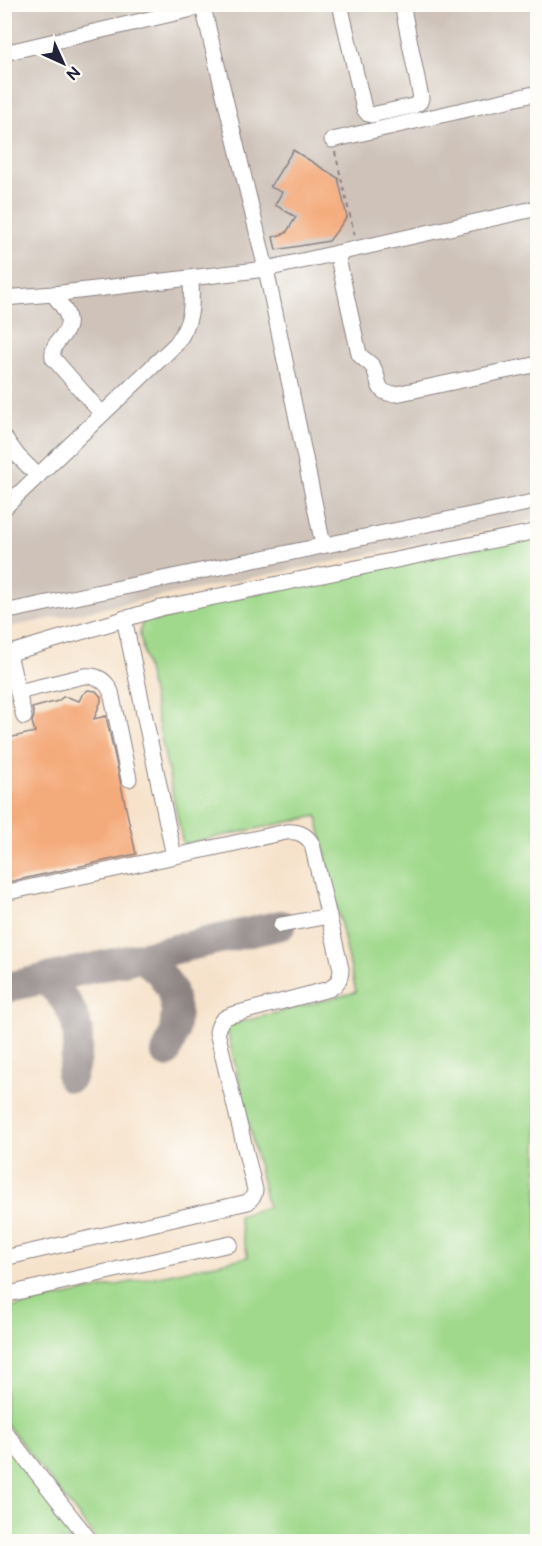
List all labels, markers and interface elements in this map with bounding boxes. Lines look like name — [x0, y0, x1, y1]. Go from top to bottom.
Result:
north arrow — [33, 33, 93, 93]
text: N — [62, 62, 84, 84]

